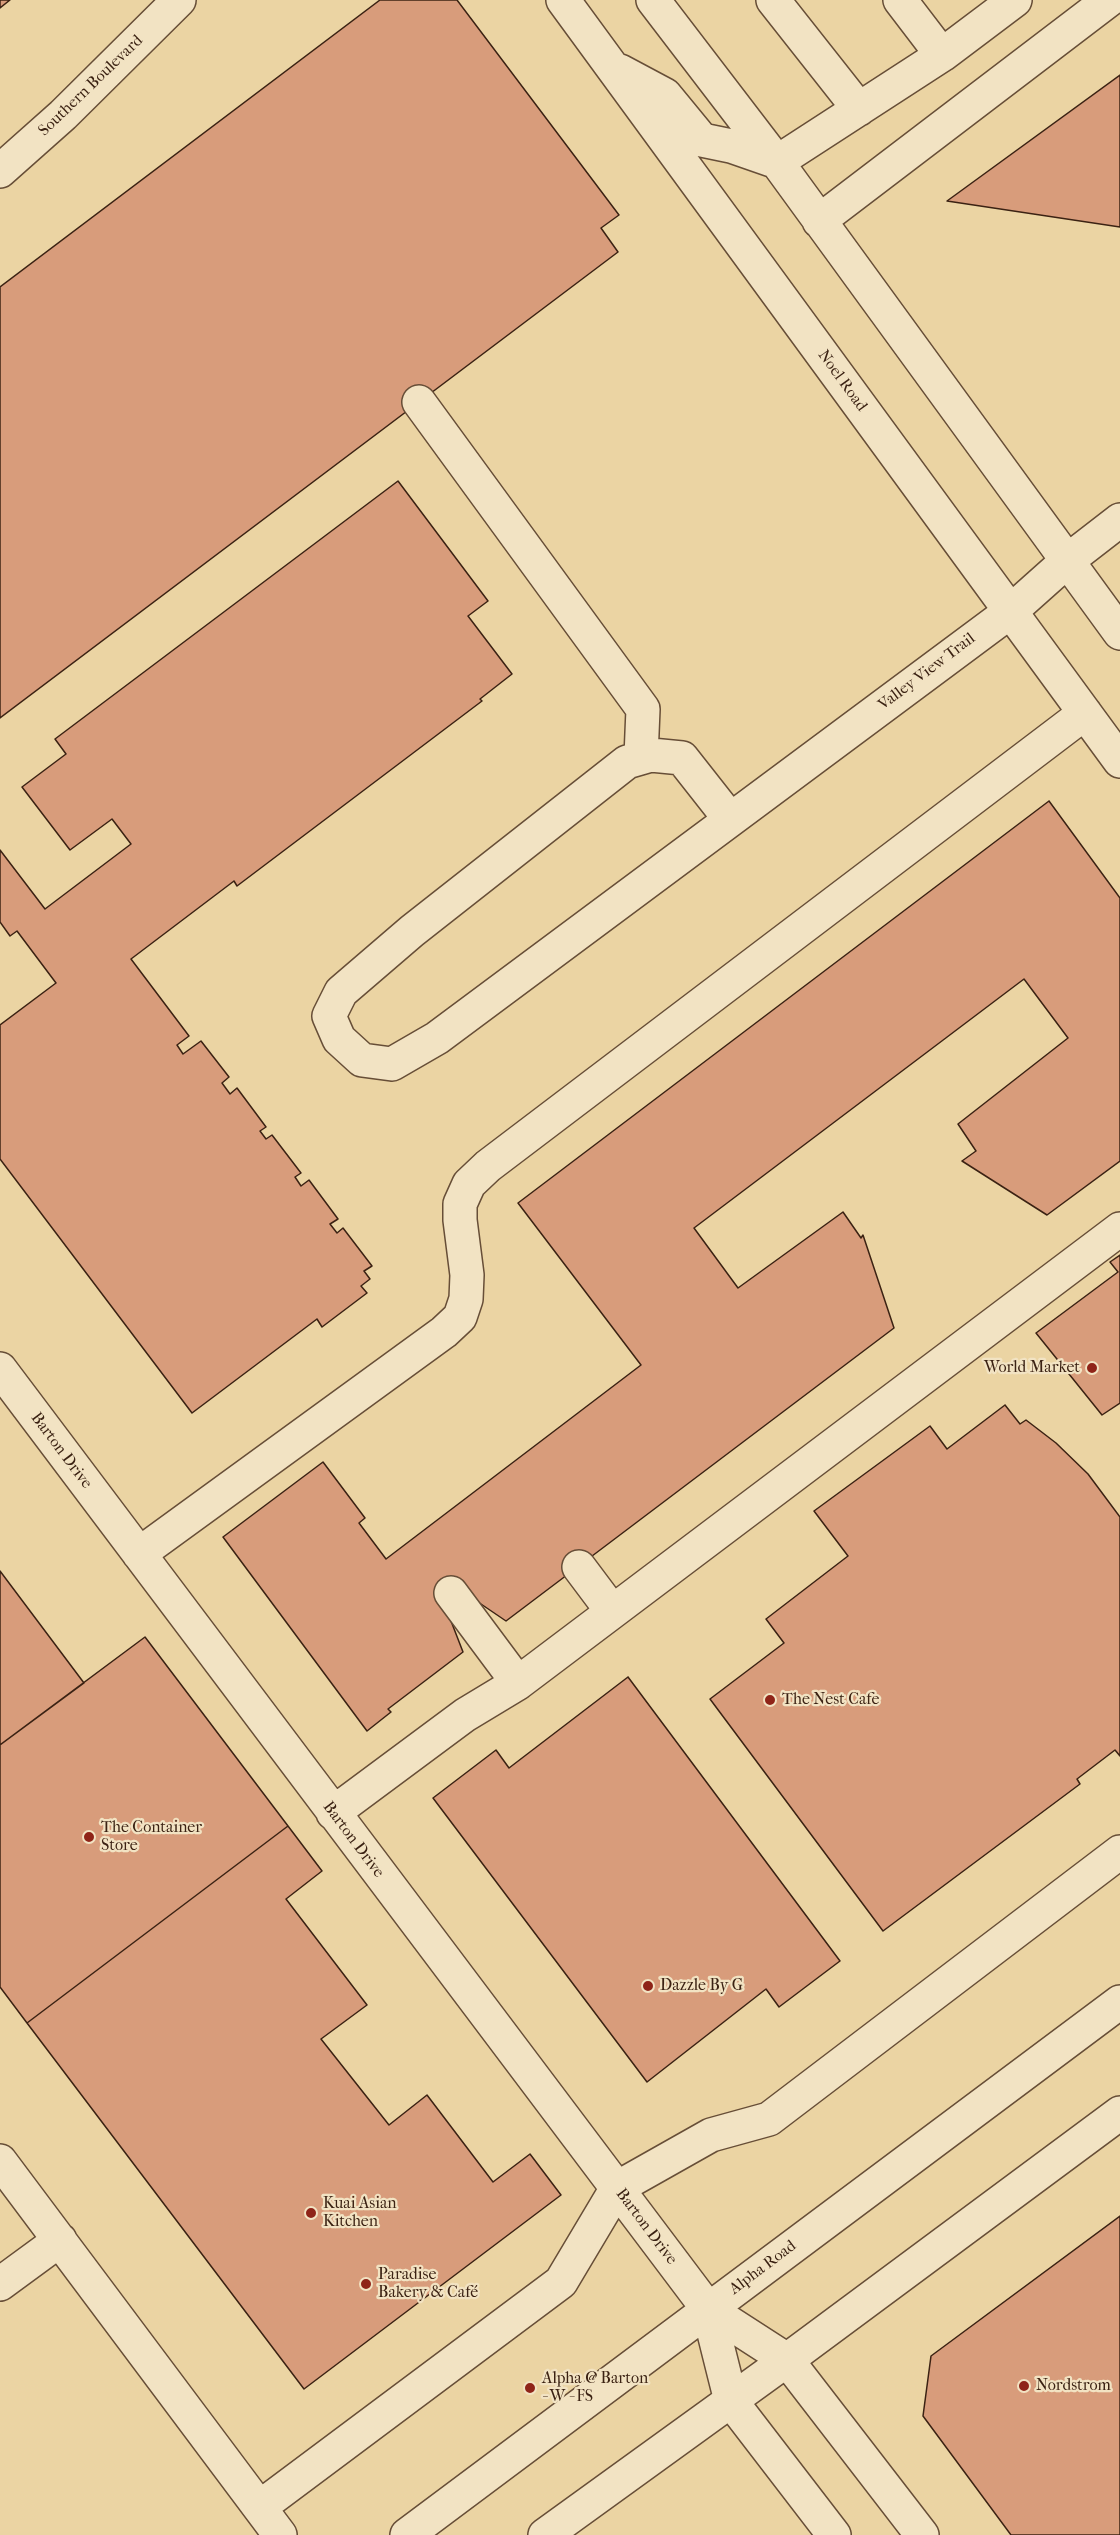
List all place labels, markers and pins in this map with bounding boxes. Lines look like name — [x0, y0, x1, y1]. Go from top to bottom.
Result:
place label: World Market — [984, 1358, 1080, 1378]
marker: World Market — [1085, 1361, 1099, 1375]
place label: The Nest Cafe — [782, 1690, 879, 1710]
marker: The Nest Cafe — [763, 1693, 777, 1707]
place label: The Container Store — [101, 1818, 202, 1856]
marker: The Container Store — [82, 1830, 96, 1844]
place label: Dazzle By G — [660, 1976, 743, 1996]
marker: Dazzle By G — [641, 1979, 655, 1993]
place label: Kuai Asian Kitchen — [323, 2194, 397, 2232]
marker: Kuai Asian Kitchen — [304, 2206, 318, 2220]
place label: Paradise Bakery & Café — [378, 2265, 478, 2303]
marker: Paradise Bakery & Café — [359, 2277, 373, 2291]
place label: Alpha @ Barton - W - FS — [542, 2369, 648, 2407]
place label: Nordstrom — [1036, 2376, 1111, 2396]
marker: Nordstrom — [1017, 2379, 1031, 2393]
marker: Alpha @ Barton - W - FS — [523, 2381, 537, 2395]

